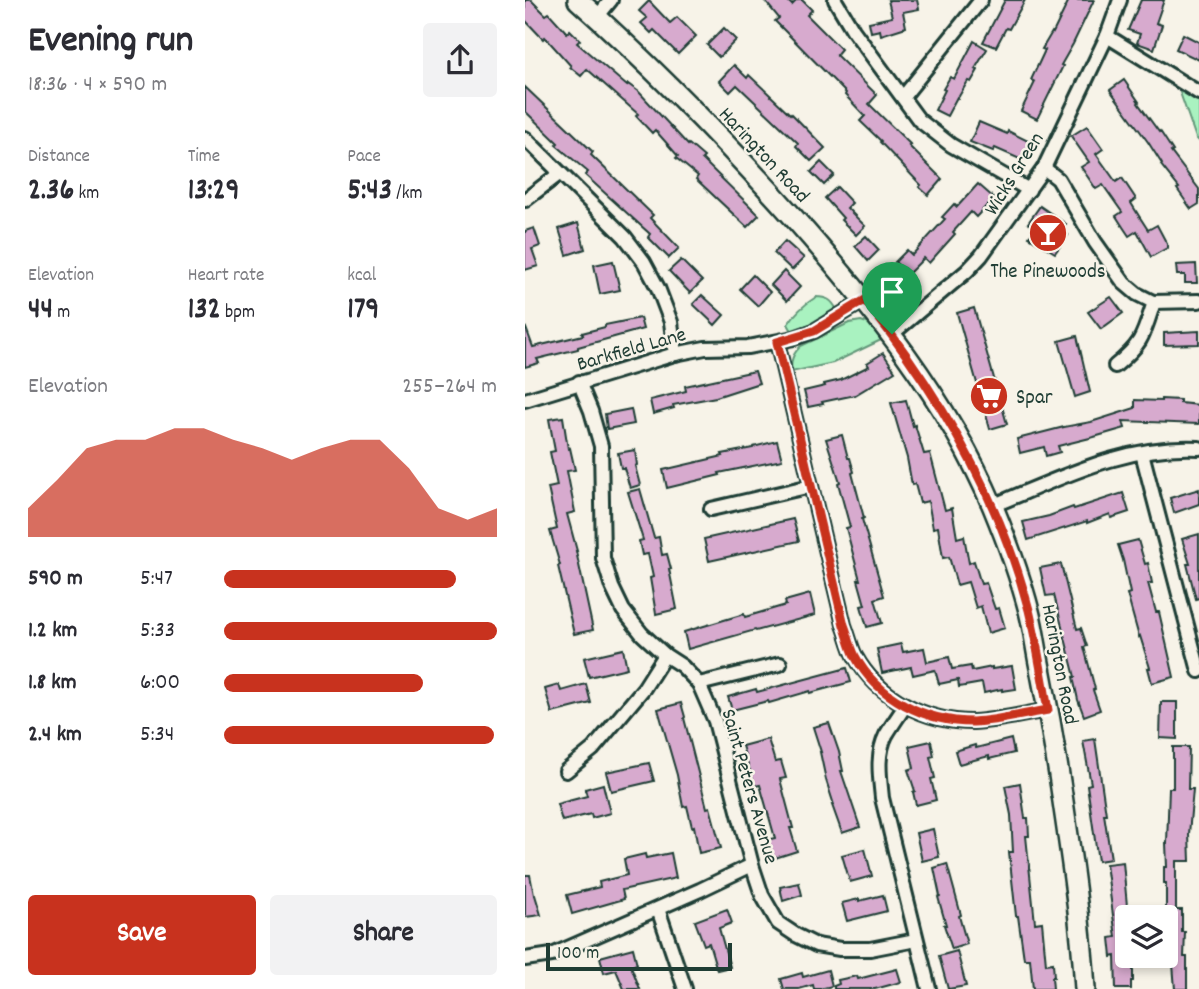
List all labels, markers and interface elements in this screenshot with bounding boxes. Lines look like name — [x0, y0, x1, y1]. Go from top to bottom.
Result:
text: Evening run — [28, 15, 193, 70]
button: share — [423, 23, 497, 97]
text: 18:36 · 4 × 590 m — [28, 69, 167, 102]
street label: Harington Road — [710, 101, 815, 211]
street label: Wicks Green — [978, 127, 1053, 222]
text: Distance — [28, 144, 90, 171]
text: Time — [188, 144, 220, 171]
text: Pace — [347, 144, 381, 171]
text: 2.36 — [28, 171, 74, 214]
text: 13:29 — [188, 171, 239, 214]
text: 5:43 — [347, 171, 392, 214]
text: km — [74, 181, 99, 208]
text: /km — [392, 181, 423, 208]
bar icon: The Pinewoods — [1027, 212, 1069, 254]
place label: The Pinewoods — [990, 258, 1106, 288]
pin — [862, 262, 922, 334]
text: Elevation — [28, 263, 94, 290]
text: Heart rate — [188, 263, 264, 290]
text: kcal — [347, 263, 376, 290]
icon: arrive — [873, 273, 911, 311]
text: 44 — [28, 290, 53, 333]
text: 132 — [188, 290, 221, 333]
text: 179 — [347, 290, 379, 333]
text: m — [53, 300, 70, 327]
text: bpm — [221, 300, 255, 327]
street label: Barkfield Lane — [574, 321, 690, 381]
text: Elevation — [28, 371, 108, 404]
text: 255–264 m — [402, 371, 497, 404]
supermarket icon: Spar — [968, 375, 1010, 417]
place label: Spar — [1016, 384, 1053, 414]
text: 590 m — [28, 563, 83, 596]
text: 5:47 — [140, 563, 173, 596]
street label: Harington Road — [1032, 602, 1084, 727]
text: 1.2 km — [28, 615, 77, 648]
text: 5:33 — [140, 615, 175, 648]
text: 1.8 km — [28, 667, 77, 700]
text: 6:00 — [140, 667, 180, 700]
street label: Saint Peters Avenue — [712, 706, 785, 868]
text: 2.4 km — [28, 719, 82, 752]
text: 5:34 — [140, 719, 174, 752]
button: Save — [28, 895, 256, 975]
button: Share — [270, 895, 497, 975]
map controls — [1115, 905, 1178, 968]
button: layers — [1115, 905, 1178, 968]
scale bar — [546, 940, 731, 972]
text: 100 m — [557, 941, 599, 968]

